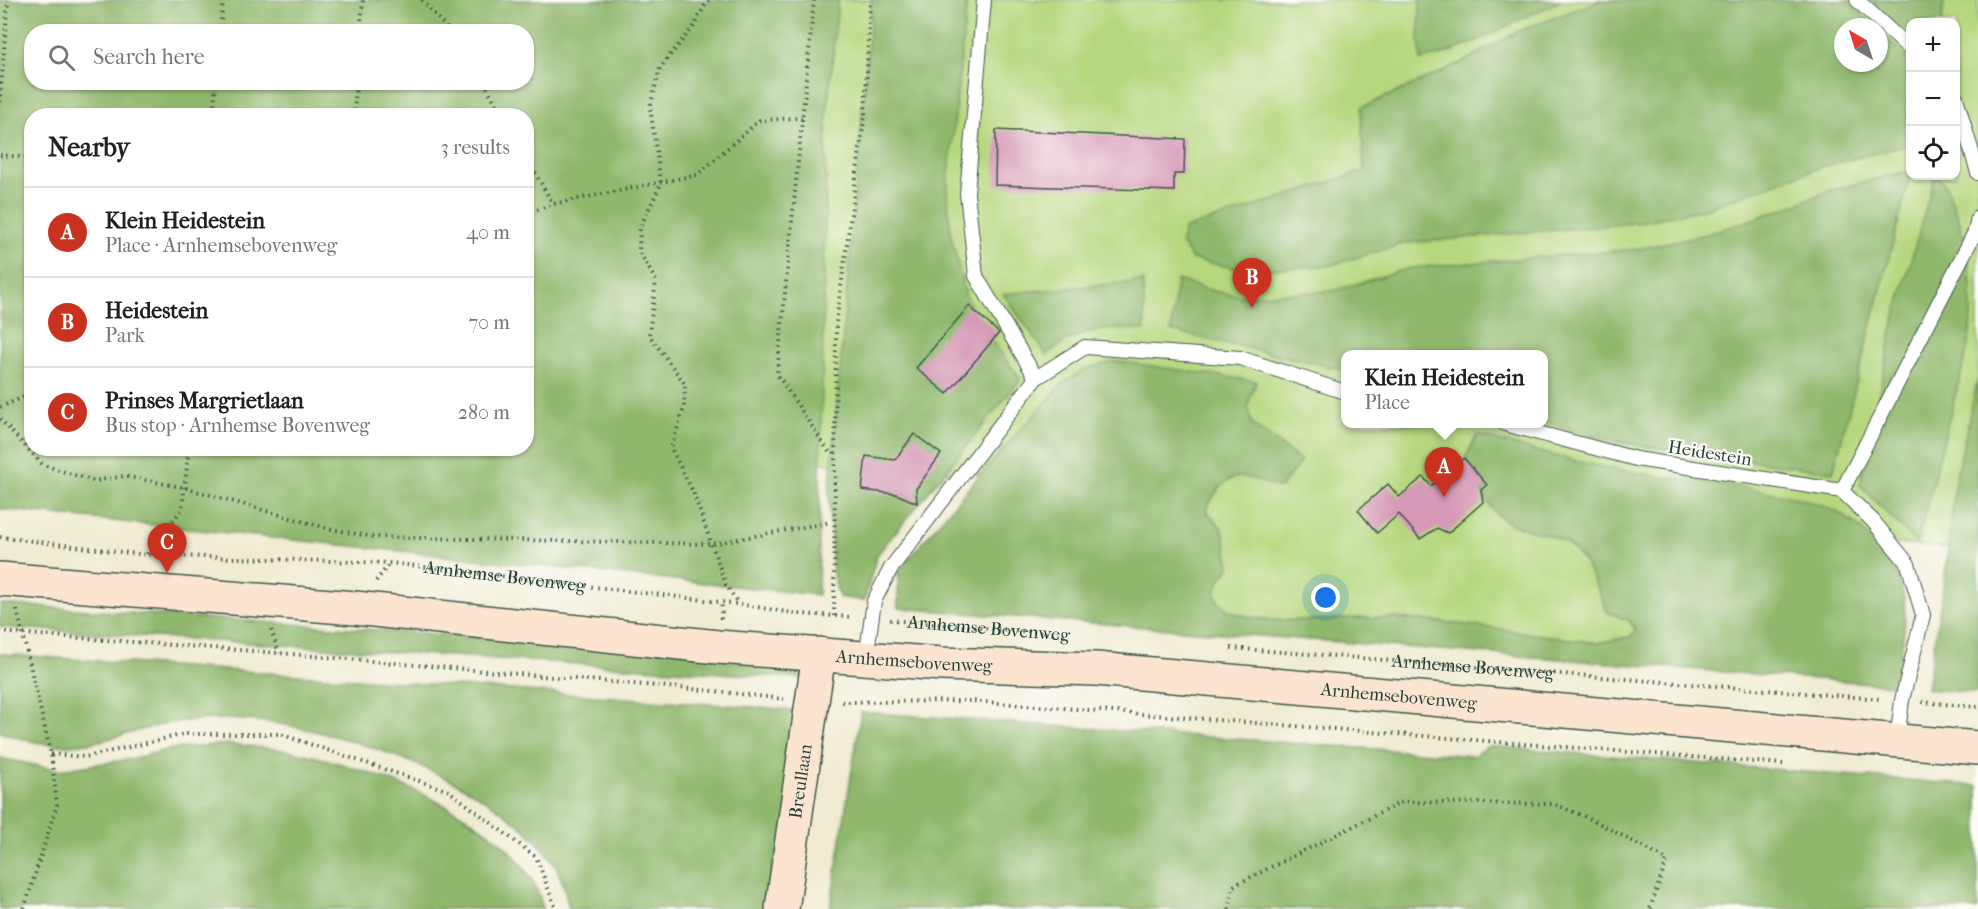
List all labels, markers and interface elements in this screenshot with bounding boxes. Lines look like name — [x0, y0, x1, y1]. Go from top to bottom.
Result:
north arrow — [1834, 18, 1888, 72]
map controls — [1906, 18, 1960, 180]
button: + — [1906, 18, 1960, 72]
search box — [24, 24, 534, 90]
icon: search — [45, 41, 78, 74]
text: Search here — [93, 44, 205, 70]
button: − — [1906, 72, 1960, 126]
button: locate — [1906, 126, 1960, 180]
text: Nearby — [48, 132, 130, 163]
text: 3 results — [441, 136, 510, 159]
text: Klein Heidestein — [105, 208, 265, 234]
text: A — [61, 221, 74, 244]
text: 40 m — [466, 221, 510, 244]
text: Place · Arnhemsebovenweg — [105, 234, 337, 257]
pin: B — [1232, 258, 1272, 308]
text: Heidestein — [105, 298, 208, 324]
text: B — [61, 311, 74, 334]
text: 70 m — [468, 311, 510, 334]
text: Park — [105, 324, 145, 347]
popup — [1341, 350, 1548, 428]
text: Klein Heidestein — [1364, 365, 1525, 391]
text: Prinses Margrietlaan — [105, 388, 304, 414]
text: Place — [1364, 391, 1410, 414]
text: C — [61, 401, 74, 424]
text: 280 m — [458, 401, 510, 424]
text: Bus stop · Arnhemse Bovenweg — [105, 414, 370, 437]
street label: Heidestein — [1667, 437, 1754, 471]
pin: A — [1424, 448, 1464, 497]
pin: C — [148, 524, 186, 573]
street label: Arnhemse Bovenweg — [422, 557, 587, 597]
your location — [1311, 583, 1340, 612]
street label: Arnhemse Bovenweg — [906, 611, 1071, 646]
street label: Arnhemsebovenweg — [834, 646, 993, 677]
street label: Arnhemse Bovenweg — [1390, 651, 1556, 684]
street label: Arnhemsebovenweg — [1319, 679, 1478, 714]
street label: Breullaan — [785, 742, 817, 820]

